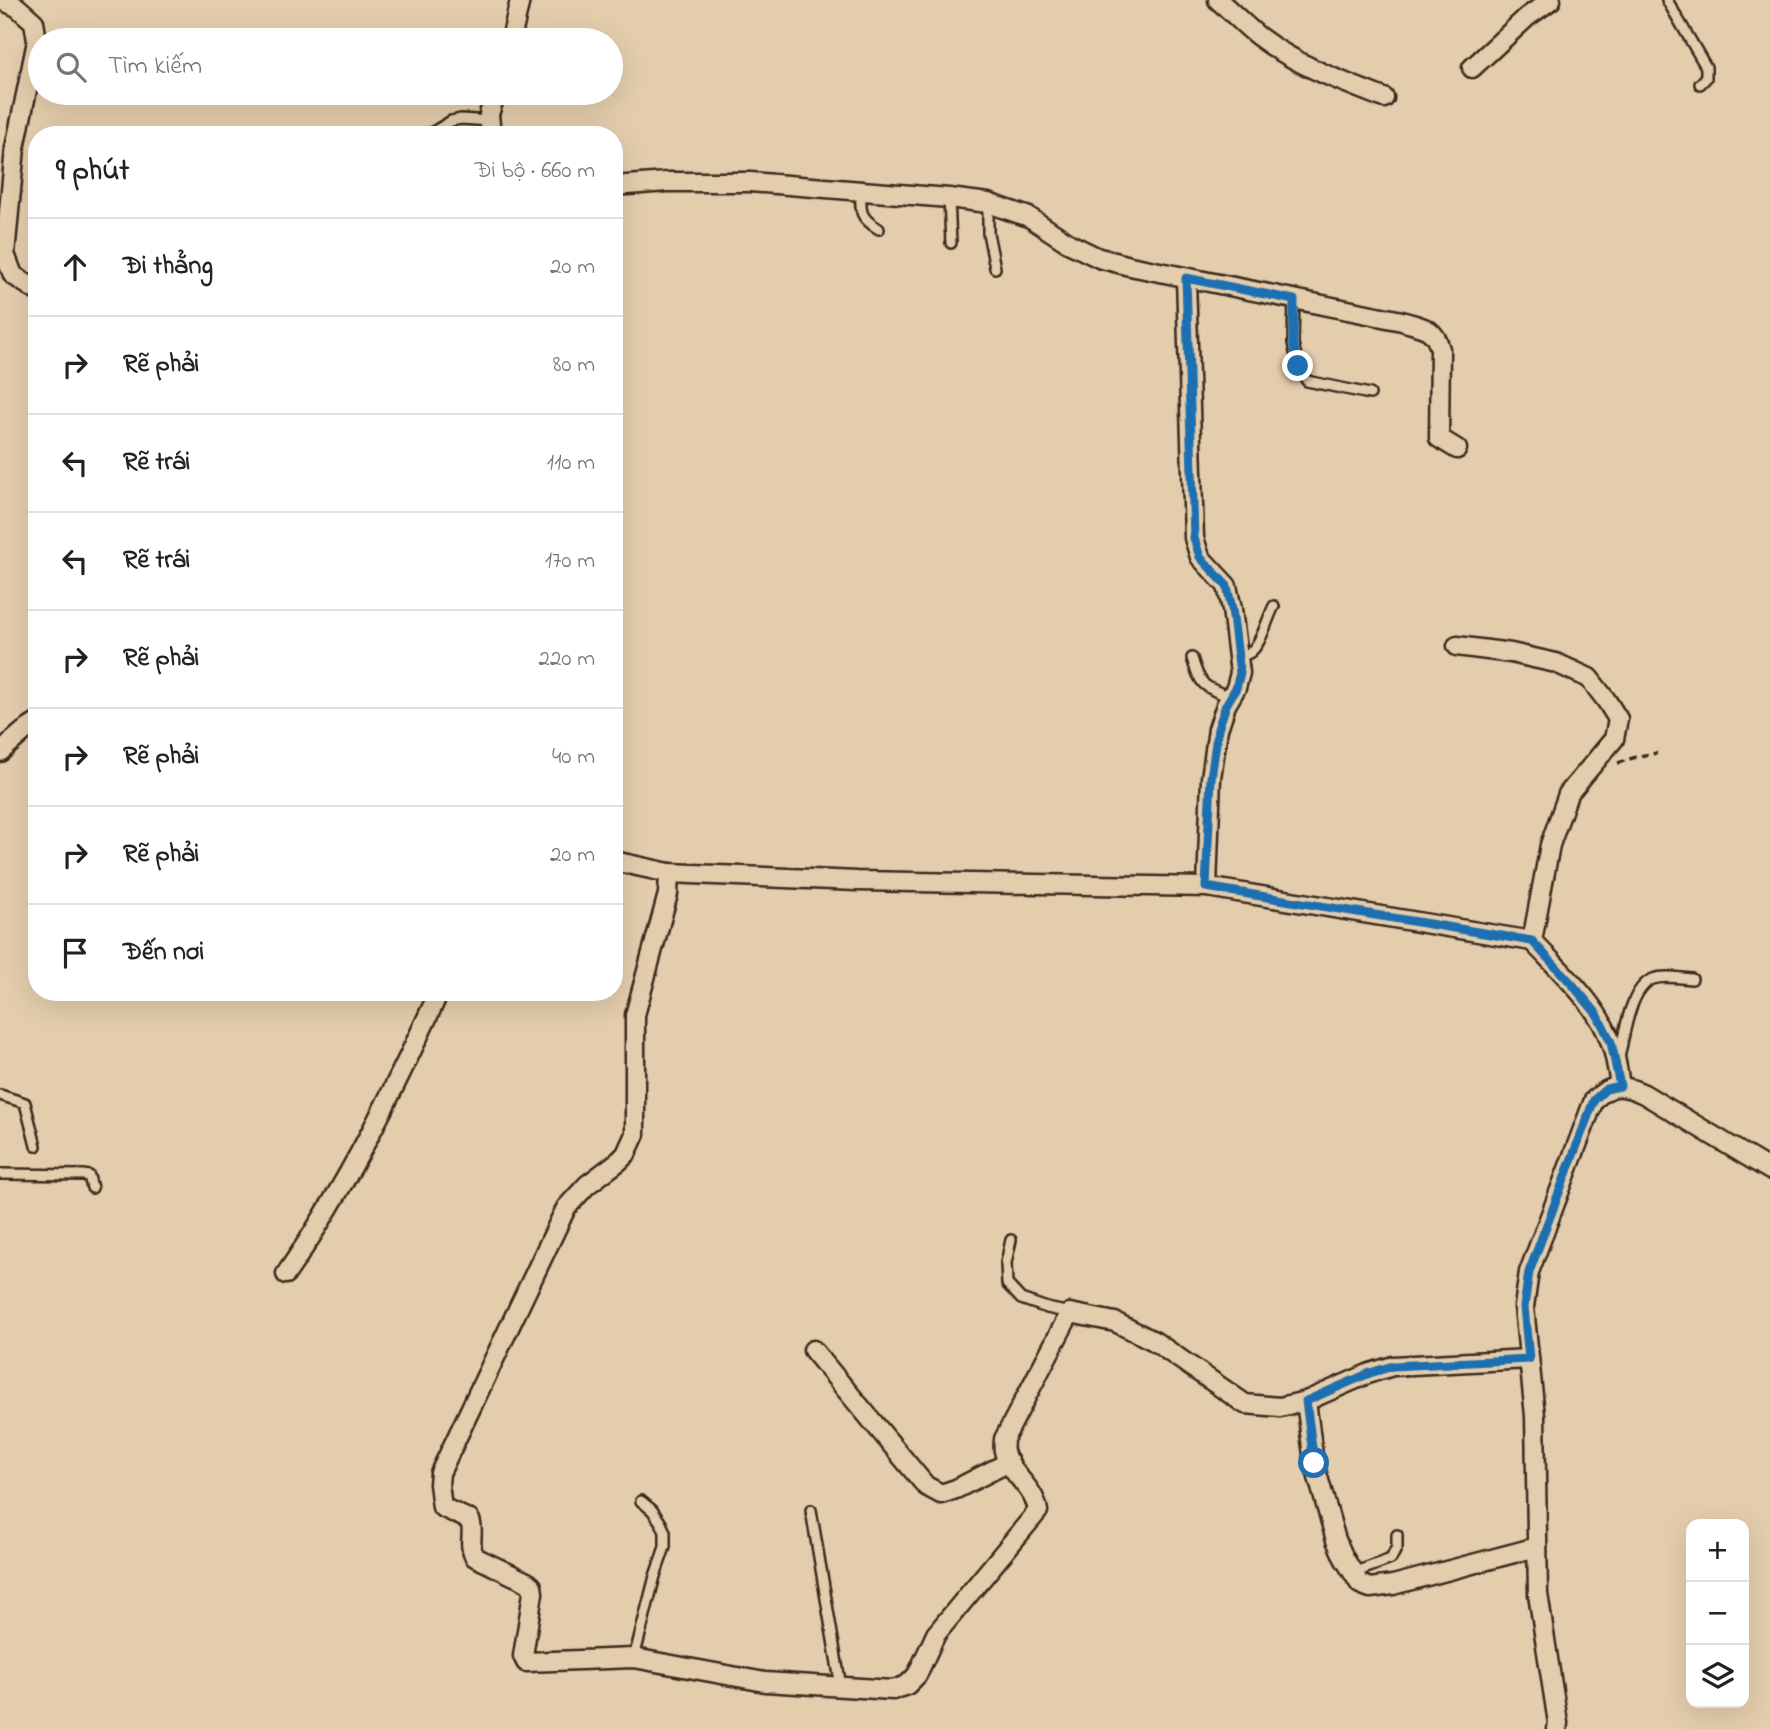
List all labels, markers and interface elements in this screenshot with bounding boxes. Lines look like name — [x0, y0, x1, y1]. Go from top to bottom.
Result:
search box — [28, 28, 623, 105]
icon: search — [52, 48, 90, 86]
text: Tìm kiếm — [108, 48, 202, 86]
text: 9 phút — [56, 150, 129, 194]
text: Đi bộ · 660 m — [475, 155, 595, 188]
icon: ahead — [56, 248, 94, 286]
text: Đi thẳng — [123, 248, 213, 286]
text: 20 m — [550, 251, 595, 284]
icon: right — [56, 346, 94, 384]
text: Rẽ phải — [123, 346, 199, 384]
text: 80 m — [553, 349, 595, 382]
route end — [1282, 350, 1313, 381]
icon: left — [56, 444, 94, 482]
text: Rẽ trái — [123, 444, 190, 482]
text: 110 m — [547, 447, 595, 480]
icon: left — [56, 542, 94, 580]
text: Rẽ trái — [123, 542, 190, 580]
text: 170 m — [545, 545, 595, 578]
icon: right — [56, 640, 94, 678]
text: Rẽ phải — [123, 640, 199, 678]
text: 220 m — [539, 643, 595, 676]
icon: right — [56, 738, 94, 776]
text: Rẽ phải — [123, 738, 199, 776]
text: 40 m — [552, 741, 595, 774]
icon: right — [56, 836, 94, 874]
text: Rẽ phải — [123, 836, 199, 874]
text: 20 m — [550, 839, 595, 872]
icon: arrive — [56, 934, 94, 972]
text: Đến nơi — [123, 934, 204, 972]
route start — [1298, 1447, 1329, 1478]
map controls — [1686, 1519, 1749, 1708]
button: + — [1686, 1519, 1749, 1582]
button: − — [1686, 1582, 1749, 1645]
button: layers — [1686, 1645, 1749, 1708]

